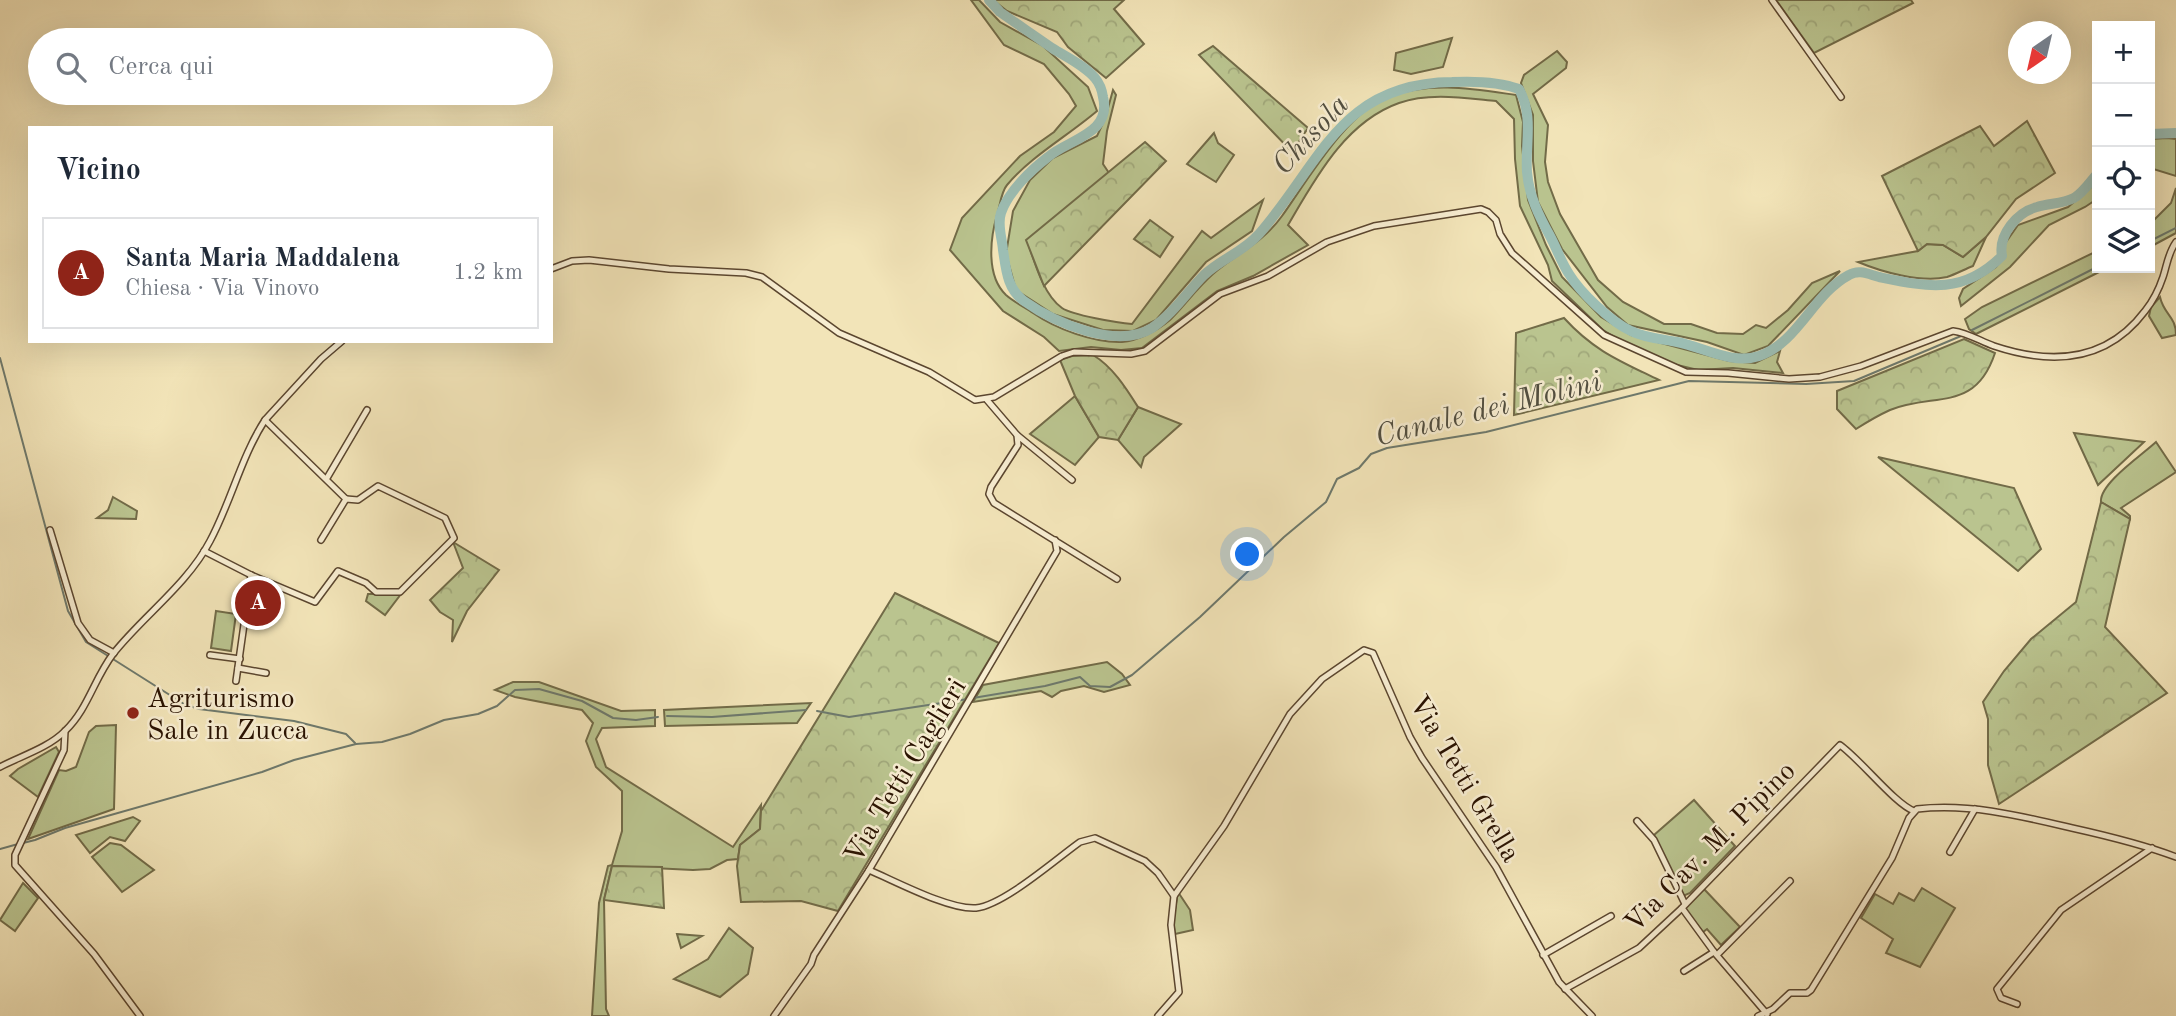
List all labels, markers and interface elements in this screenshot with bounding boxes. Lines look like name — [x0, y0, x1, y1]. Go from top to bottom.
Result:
north arrow — [2008, 21, 2071, 84]
map controls — [2092, 21, 2155, 273]
button: + — [2092, 21, 2155, 84]
search box — [28, 28, 553, 105]
icon: search — [52, 48, 90, 86]
text: Cerca qui — [108, 54, 213, 80]
button: − — [2092, 84, 2155, 147]
water label: Chisola — [1268, 90, 1355, 181]
button: locate — [2092, 147, 2155, 210]
text: Vicino — [56, 156, 141, 186]
button: layers — [2092, 210, 2155, 273]
text: Santa Maria Maddalena — [125, 246, 400, 272]
text: A — [72, 261, 90, 284]
text: 1.2 km — [453, 261, 523, 284]
text: Chiesa · Via Vinovo — [125, 277, 319, 300]
water label: Canale dei Molini — [1372, 367, 1605, 453]
your location — [1230, 537, 1264, 571]
pin: A — [235, 577, 281, 629]
street label: Via Tetti Caglieri — [840, 674, 973, 869]
place label: Agriturismo Sale in Zucca — [147, 686, 309, 746]
street label: Via Tetti Grella — [1403, 691, 1524, 868]
marker: Agriturismo Sale in Zucca — [125, 705, 141, 721]
street label: Via Cav. M. Pipino — [1620, 757, 1802, 939]

